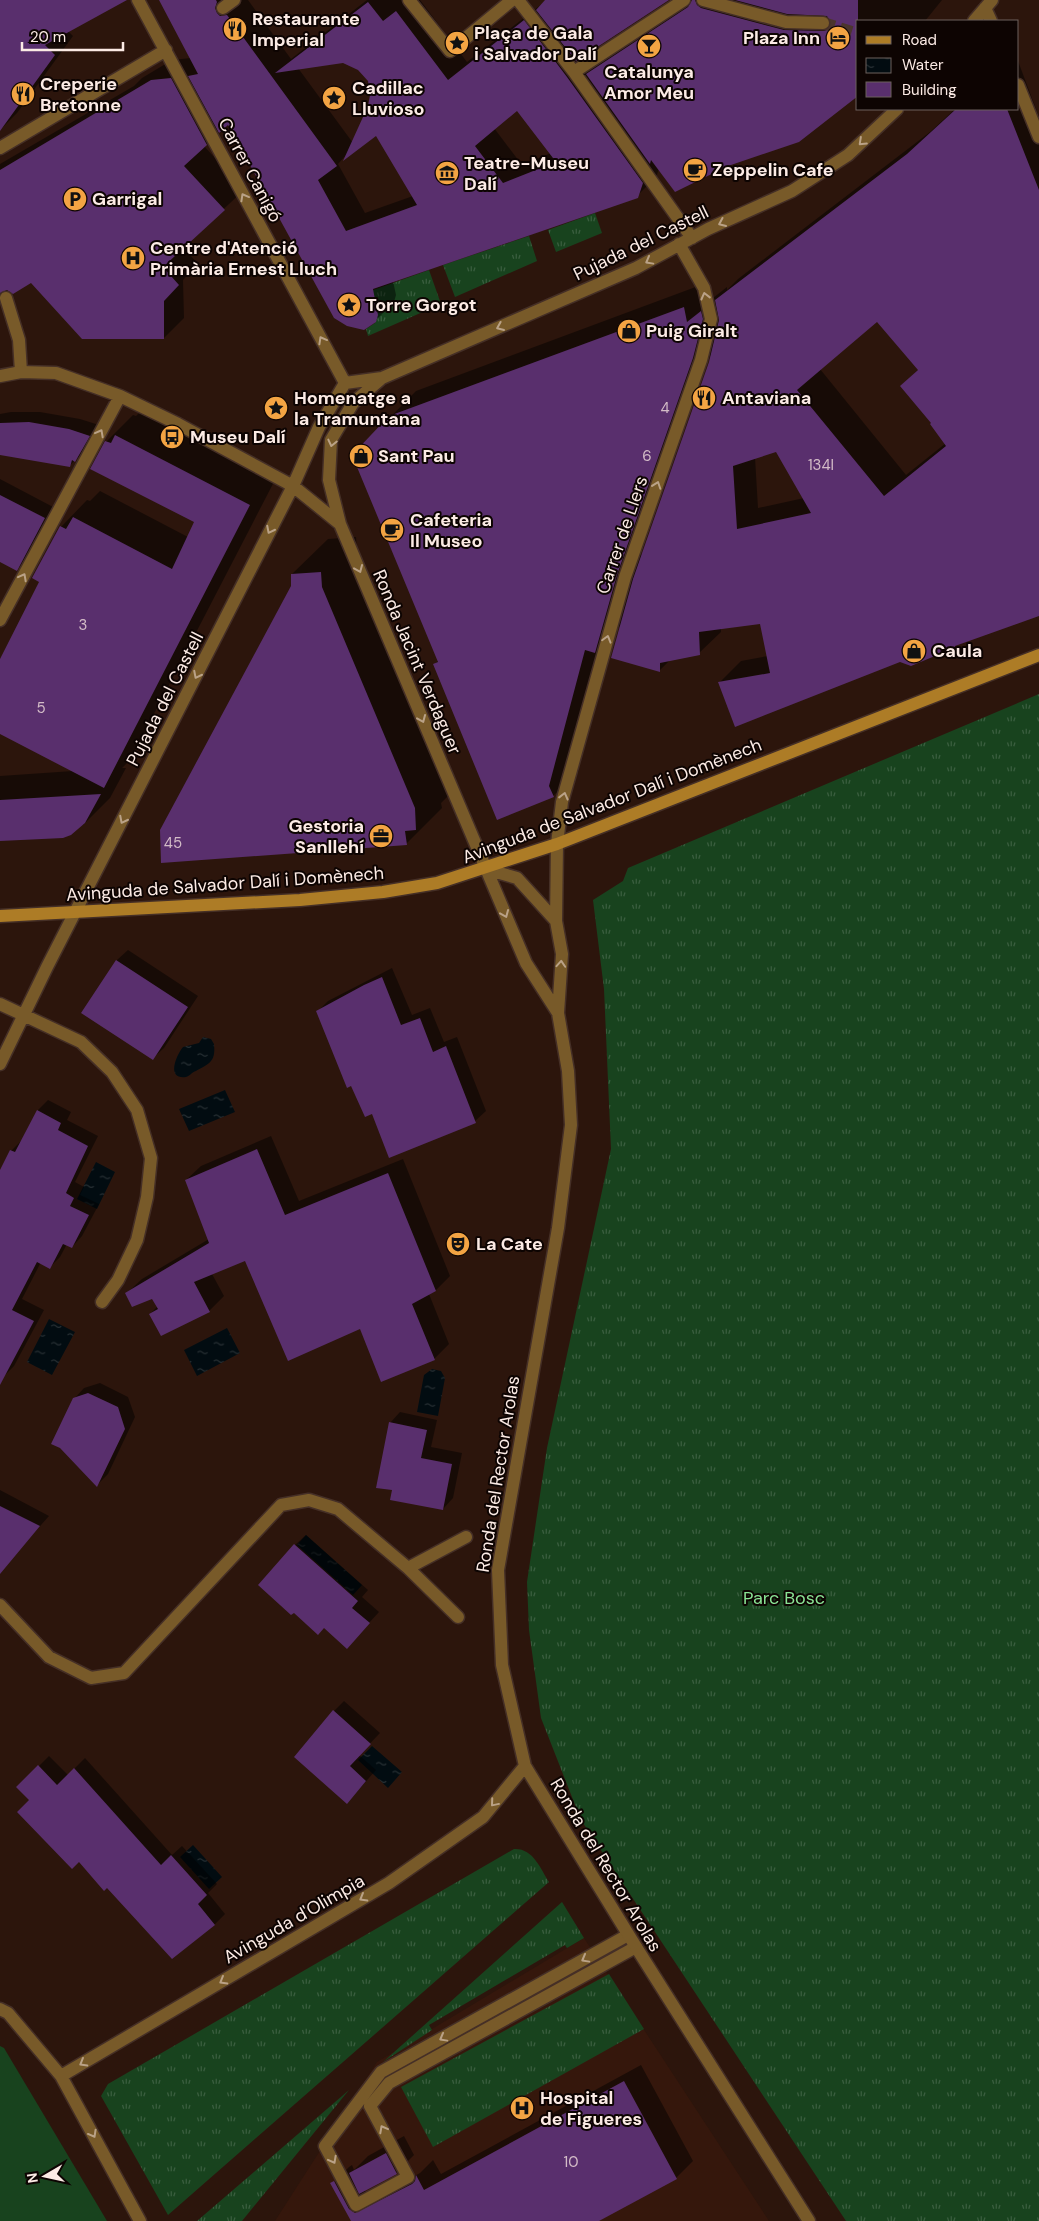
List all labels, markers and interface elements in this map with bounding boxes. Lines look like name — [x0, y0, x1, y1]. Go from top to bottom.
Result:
place label: Restaurante Imperial — [252, 7, 360, 52]
restaurant icon: Restaurante Imperial — [222, 16, 248, 42]
scale bar — [22, 20, 124, 52]
legend — [856, 20, 1019, 110]
place label: Plaça de Gala i Salvador Dalí — [474, 21, 597, 66]
hotel icon: Plaza Inn — [825, 25, 851, 51]
place label: Plaza Inn — [743, 26, 820, 50]
text: 20 m — [30, 27, 66, 47]
place icon: Plaça de Gala i Salvador Dalí — [444, 30, 470, 56]
text: Road — [902, 30, 937, 50]
bar icon: Catalunya Amor Meu — [636, 33, 662, 59]
text: Water — [902, 55, 944, 75]
place label: Catalunya Amor Meu — [604, 60, 694, 105]
place label: Creperie Bretonne — [40, 72, 121, 117]
place label: Cadillac Lluvioso — [352, 76, 425, 121]
text: Building — [902, 80, 957, 100]
restaurant icon: Creperie Bretonne — [10, 81, 36, 107]
place icon: Cadillac Lluvioso — [321, 85, 347, 111]
street label: Carrer Canigó — [212, 114, 288, 226]
one-way arrow — [858, 136, 867, 145]
place label: Teatre-Museu Dalí — [464, 151, 589, 196]
cafe icon: Zeppelin Cafe — [682, 157, 708, 183]
place label: Zeppelin Cafe — [712, 158, 834, 182]
museum icon: Teatre-Museu Dalí — [434, 160, 460, 186]
parking icon: Garrigal — [62, 186, 88, 212]
place label: Garrigal — [92, 187, 162, 211]
one-way arrow — [241, 194, 251, 203]
street label: Pujada del Castell — [569, 200, 713, 286]
one-way arrow — [718, 217, 727, 227]
place label: Centre d'Atenció Primària Ernest Lluch — [150, 236, 337, 281]
hospital icon: Centre d'Atenció Primària Ernest Lluch — [120, 245, 146, 271]
one-way arrow — [645, 255, 654, 265]
place icon: Torre Gorgot — [336, 292, 362, 318]
one-way arrow — [700, 292, 711, 301]
place label: Torre Gorgot — [366, 293, 477, 317]
shop icon: Puig Giralt — [616, 318, 642, 344]
place label: Puig Giralt — [646, 319, 737, 343]
one-way arrow — [496, 320, 505, 331]
one-way arrow — [318, 337, 328, 346]
restaurant icon: Antaviana — [691, 385, 717, 411]
place label: Homenatge a la Tramuntana — [294, 386, 421, 431]
place label: Antaviana — [722, 386, 811, 410]
place icon: Homenatge a la Tramuntana — [263, 395, 289, 421]
house number: 4 — [660, 398, 670, 418]
bus stop icon: Museu Dalí — [159, 424, 185, 450]
place label: Museu Dalí — [190, 425, 286, 449]
one-way arrow — [94, 430, 104, 439]
one-way arrow — [328, 438, 338, 447]
shop icon: Sant Pau — [348, 443, 374, 469]
place label: Sant Pau — [378, 444, 455, 468]
house number: 6 — [642, 446, 652, 466]
house number: 134I — [808, 455, 834, 475]
street label: Carrer de Llers — [591, 473, 653, 597]
one-way arrow — [652, 481, 662, 489]
place label: Cafeteria Il Museo — [410, 508, 492, 553]
cafe icon: Cafeteria Il Museo — [379, 517, 405, 543]
one-way arrow — [266, 525, 276, 534]
one-way arrow — [353, 564, 364, 573]
street label: Ronda Jacint Verdaguer — [367, 566, 467, 758]
one-way arrow — [17, 573, 27, 582]
house number: 3 — [79, 615, 87, 635]
street label: Pujada del Castell — [121, 628, 209, 770]
one-way arrow — [602, 636, 612, 644]
shop icon: Caula — [901, 638, 927, 664]
place label: Caula — [932, 639, 982, 663]
one-way arrow — [193, 670, 203, 679]
house number: 5 — [36, 698, 46, 718]
one-way arrow — [416, 714, 427, 723]
street label: Avinguda de Salvador Dalí i Domènech — [459, 733, 765, 869]
one-way arrow — [558, 791, 569, 800]
one-way arrow — [119, 814, 129, 823]
place label: Gestoria Sanllehí — [288, 814, 364, 859]
office icon: Gestoria Sanllehí — [368, 823, 394, 849]
house number: 45 — [164, 833, 182, 853]
street label: Avinguda de Salvador Dalí i Domènech — [65, 861, 385, 907]
one-way arrow — [498, 909, 509, 918]
one-way arrow — [556, 960, 567, 968]
theatre icon: La Cate — [445, 1231, 471, 1257]
place label: La Cate — [476, 1232, 543, 1256]
street label: Ronda del Rector Arolas — [471, 1374, 525, 1574]
park label: Parc Bosc — [743, 1586, 825, 1610]
street label: Ronda del Rector Arolas — [545, 1774, 667, 1956]
one-way arrow — [492, 1797, 500, 1806]
street label: Avinguda d'Olimpia — [219, 1869, 369, 1969]
one-way arrow — [360, 1892, 369, 1902]
one-way arrow — [582, 1953, 591, 1963]
one-way arrow — [220, 1974, 229, 1984]
one-way arrow — [440, 2032, 449, 2042]
one-way arrow — [80, 2057, 89, 2067]
place label: Hospital de Figueres — [540, 2086, 642, 2131]
hospital icon: Hospital de Figueres — [509, 2095, 535, 2121]
one-way arrow — [379, 2126, 389, 2135]
one-way arrow — [86, 2129, 96, 2138]
north arrow — [20, 2151, 70, 2201]
house number: 10 — [564, 2152, 578, 2172]
one-way arrow — [326, 2155, 336, 2164]
text: N — [22, 2172, 42, 2184]

